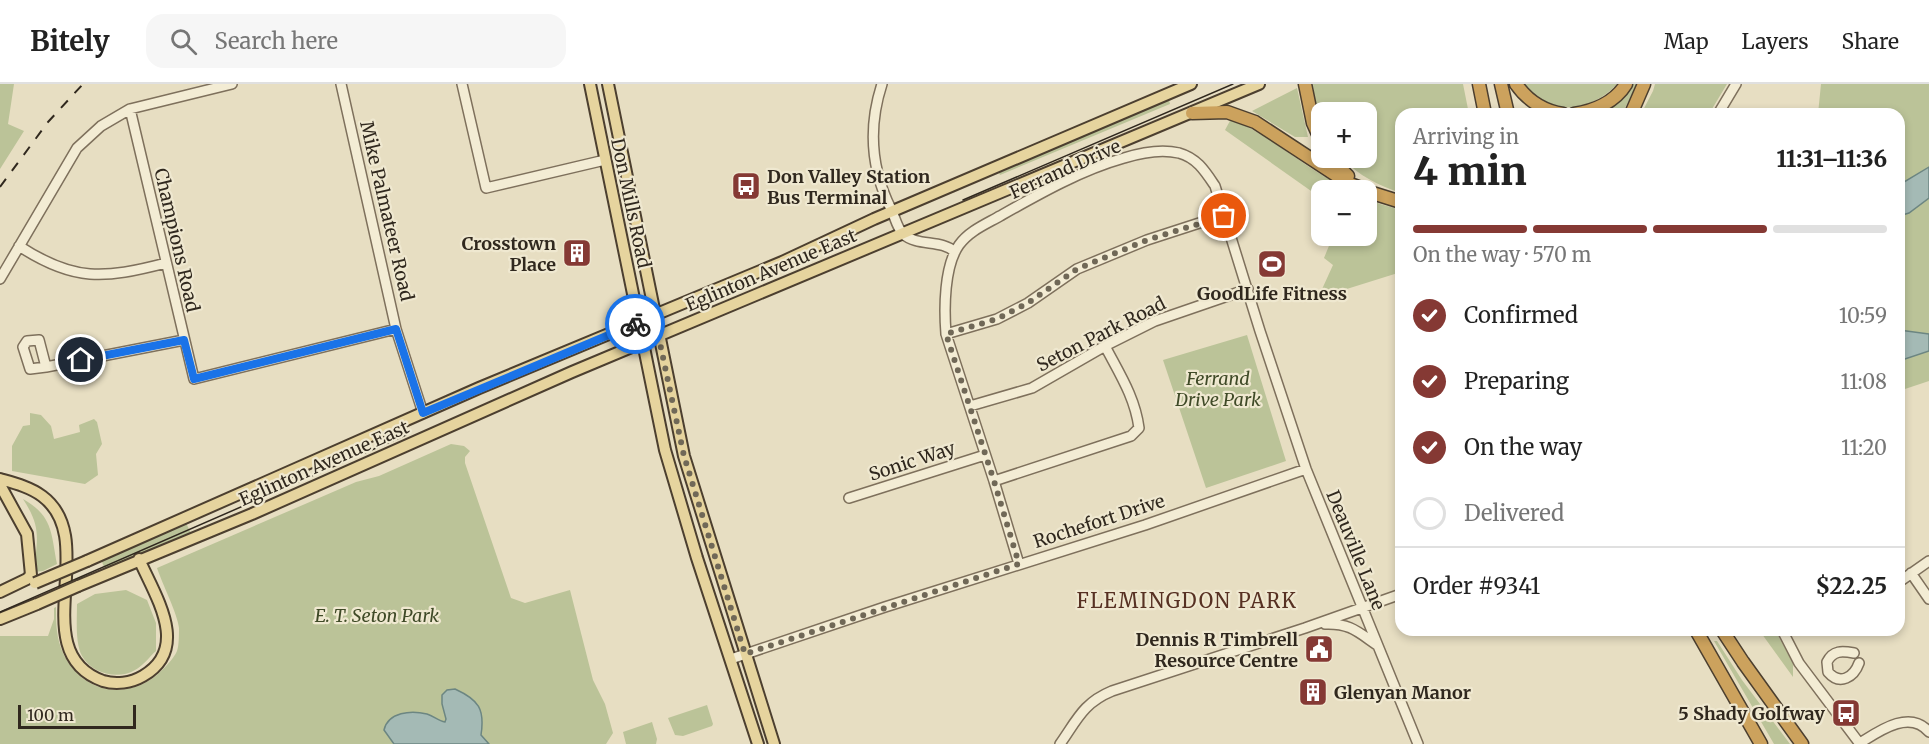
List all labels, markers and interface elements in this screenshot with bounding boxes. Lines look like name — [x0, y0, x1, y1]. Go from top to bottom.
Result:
search box — [146, 14, 566, 68]
text: Bitely — [30, 23, 110, 59]
icon: search — [167, 25, 200, 58]
text: Search here — [215, 27, 338, 55]
text: Map — [1664, 28, 1709, 55]
text: Layers — [1742, 28, 1809, 55]
text: Share — [1842, 28, 1899, 55]
map controls — [1311, 102, 1377, 246]
button: + — [1311, 102, 1377, 168]
street label: Mike Palmateer Road — [355, 119, 419, 303]
text: Arriving in — [1413, 124, 1519, 149]
street label: Ferrand Drive — [1006, 134, 1124, 204]
street label: Don Mills Road — [606, 136, 656, 270]
text: 11:31–11:36 — [1776, 145, 1887, 173]
text: 4 min — [1413, 147, 1527, 196]
place label: Don Valley Station Bus Terminal — [767, 165, 930, 209]
street label: Champions Road — [149, 166, 205, 314]
bus stop icon: Don Valley Station Bus Terminal — [730, 170, 762, 202]
button: − — [1311, 180, 1377, 246]
pin — [1198, 190, 1249, 241]
icon: bag — [1207, 199, 1240, 232]
street label: Eglinton Avenue East — [682, 224, 860, 316]
place label: Crosstown Place — [462, 232, 556, 276]
building icon: Crosstown Place — [561, 237, 593, 269]
text: On the way · 570 m — [1413, 242, 1591, 267]
sports icon: GoodLife Fitness — [1256, 248, 1288, 280]
place label: GoodLife Fitness — [1197, 282, 1347, 305]
street label: Seton Park Road — [1033, 292, 1169, 376]
courier — [605, 294, 665, 354]
icon: check — [1413, 299, 1446, 332]
text: Confirmed — [1464, 301, 1578, 329]
text: 10:59 — [1839, 303, 1887, 328]
icon: bike — [619, 308, 652, 341]
pin — [55, 334, 106, 385]
icon: home — [64, 343, 97, 376]
icon: check — [1413, 365, 1446, 398]
park label: Ferrand Drive Park — [1174, 367, 1261, 411]
text: Preparing — [1464, 367, 1569, 395]
text: 11:08 — [1841, 369, 1887, 394]
street label: Eglinton Avenue East — [235, 415, 413, 511]
icon: check — [1413, 431, 1446, 464]
text: On the way — [1464, 433, 1582, 461]
text: 11:20 — [1841, 435, 1887, 460]
street label: Sonic Way — [866, 436, 959, 486]
street label: Deauville Lane — [1321, 487, 1391, 613]
street label: Rochefort Drive — [1030, 489, 1168, 553]
text: Delivered — [1464, 499, 1564, 527]
text: Order #9341 — [1413, 572, 1540, 600]
text: $22.25 — [1815, 572, 1887, 600]
district label: FLEMINGDON PARK — [1077, 588, 1297, 613]
park label: E. T. Seton Park — [315, 604, 439, 627]
place label: Dennis R Timbrell Resource Centre — [1135, 628, 1298, 672]
public building icon: Dennis R Timbrell Resource Centre — [1303, 633, 1335, 665]
building icon: Glenyan Manor — [1297, 676, 1329, 708]
place label: Glenyan Manor — [1334, 681, 1471, 704]
bus stop icon: 5 Shady Golfway — [1830, 697, 1862, 729]
scale bar — [18, 702, 136, 730]
place label: 5 Shady Golfway — [1678, 702, 1825, 725]
text: 100 m — [27, 705, 74, 725]

